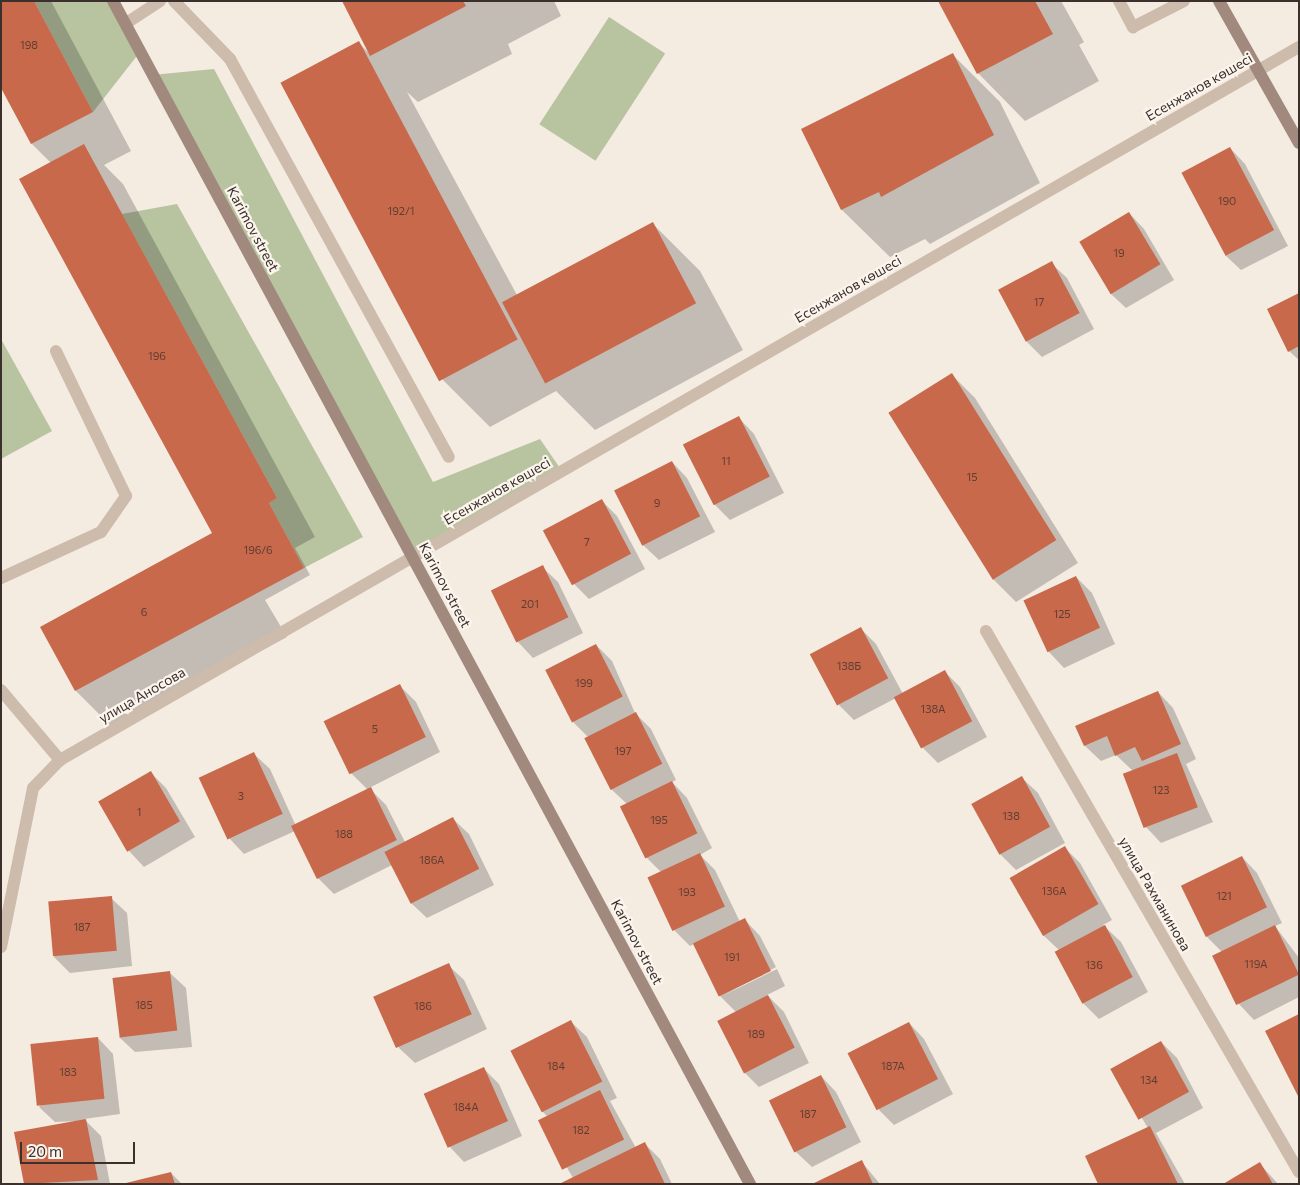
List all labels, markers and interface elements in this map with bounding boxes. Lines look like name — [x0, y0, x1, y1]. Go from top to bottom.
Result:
house number: 198 — [20, 38, 38, 52]
street label: Есенжанов көшесі — [1143, 50, 1255, 124]
street label: Karimov street — [224, 184, 282, 274]
house number: 190 — [1218, 194, 1236, 208]
house number: 192/1 — [387, 204, 415, 218]
house number: 19 — [1113, 246, 1125, 260]
street label: Есенжанов көшесі — [792, 252, 904, 326]
house number: 17 — [1034, 295, 1044, 309]
house number: 196 — [148, 349, 166, 363]
street label: Есенжанов көшесі — [441, 454, 553, 528]
house number: 11 — [721, 454, 731, 468]
house number: 15 — [966, 470, 978, 484]
house number: 9 — [654, 496, 660, 510]
house number: 7 — [584, 535, 590, 549]
street label: Karimov street — [416, 540, 474, 630]
house number: 196/6 — [243, 543, 273, 557]
house number: 201 — [521, 597, 539, 611]
house number: 6 — [141, 605, 147, 619]
house number: 125 — [1053, 607, 1071, 621]
house number: 138Б — [837, 659, 861, 673]
street label: улица Аносова — [96, 663, 188, 727]
house number: 199 — [575, 676, 593, 690]
house number: 138А — [921, 702, 945, 716]
house number: 5 — [372, 722, 378, 736]
house number: 197 — [614, 744, 632, 758]
house number: 123 — [1152, 783, 1170, 797]
house number: 3 — [238, 789, 244, 803]
house number: 1 — [137, 805, 141, 819]
house number: 138 — [1002, 809, 1020, 823]
house number: 195 — [650, 813, 668, 827]
house number: 188 — [335, 827, 353, 841]
street label: улица Рахманинова — [1116, 834, 1194, 954]
house number: 186А — [419, 853, 445, 867]
house number: 136А — [1042, 884, 1066, 898]
house number: 193 — [678, 885, 696, 899]
house number: 121 — [1216, 889, 1232, 903]
street label: Karimov street — [608, 897, 666, 987]
house number: 187 — [73, 920, 91, 934]
house number: 191 — [724, 950, 740, 964]
house number: 119А — [1244, 957, 1268, 971]
house number: 136 — [1085, 958, 1103, 972]
house number: 185 — [135, 998, 153, 1012]
house number: 186 — [414, 999, 432, 1013]
house number: 189 — [747, 1027, 765, 1041]
house number: 184 — [547, 1059, 565, 1073]
house number: 187А — [881, 1059, 905, 1073]
house number: 183 — [59, 1065, 77, 1079]
house number: 134 — [1140, 1073, 1158, 1087]
house number: 184А — [453, 1100, 479, 1114]
house number: 187 — [799, 1107, 817, 1121]
house number: 182 — [572, 1123, 590, 1137]
scale bar — [22, 1132, 138, 1164]
text: 20 m — [28, 1142, 62, 1160]

